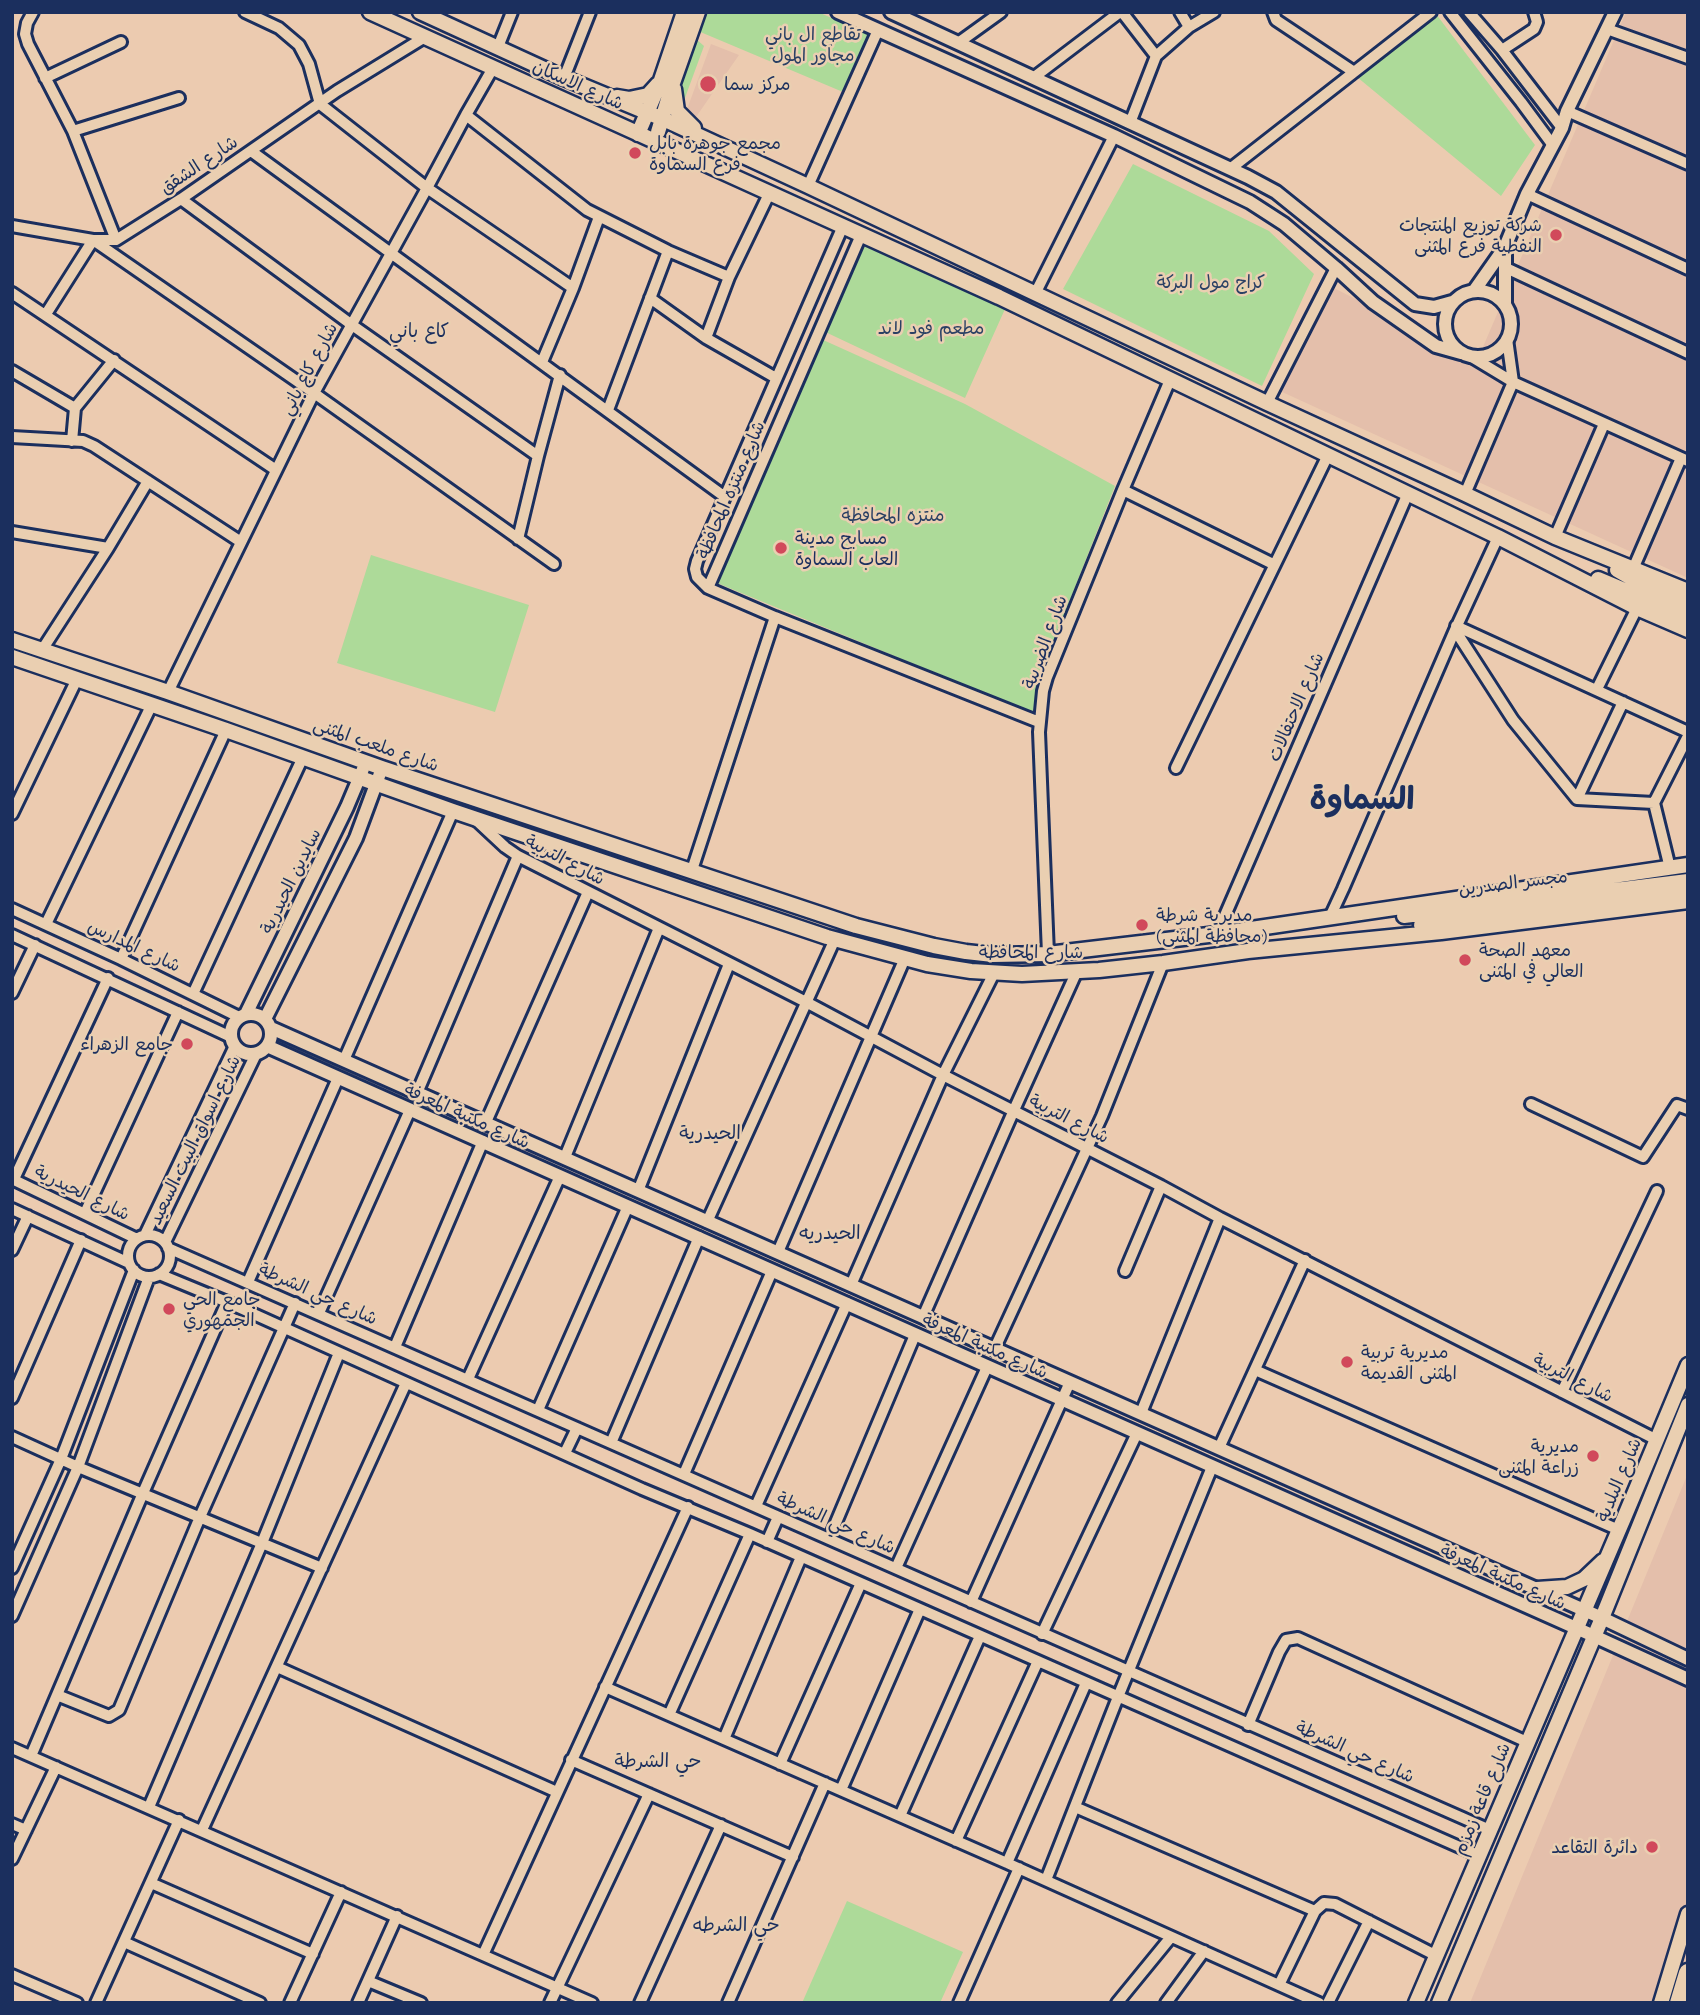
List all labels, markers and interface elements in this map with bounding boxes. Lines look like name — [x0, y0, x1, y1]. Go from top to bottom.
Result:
park label: تقاطع ال باني مجاور المول — [765, 23, 861, 66]
street label: شارع الاسكان — [529, 55, 627, 115]
place label: مركز سما — [724, 73, 791, 95]
marker: مركز سما — [698, 74, 718, 94]
street label: شارع الشقق — [156, 131, 242, 199]
place label: مجمع جوهرة بابل فرع السماوة — [649, 132, 781, 174]
marker: مجمع جوهرة بابل فرع السماوة — [627, 145, 643, 161]
place label: شركة توزيع المنتجات النفطية فرع المثنى — [1399, 214, 1542, 256]
marker: شركة توزيع المنتجات النفطية فرع المثنى — [1548, 227, 1564, 243]
park label: كراج مول البركة — [1157, 271, 1265, 293]
park label: مطعم فود لاند — [878, 317, 984, 339]
street label: شارع كاع باني — [276, 319, 342, 419]
district label: كاع باني — [389, 320, 449, 342]
street label: شارع منتزه المحافظة — [692, 418, 770, 562]
park label: منتزه المحافظة — [841, 504, 945, 526]
place label: مسابح مدينة العاب السماوة — [795, 527, 898, 570]
marker: مسابح مدينة العاب السماوة — [773, 540, 789, 556]
street label: شارع الضريبة — [1018, 592, 1072, 692]
street label: شارع الاحتفالات — [1263, 649, 1329, 765]
street label: شارع ملعب المثنى — [311, 713, 441, 777]
district label: السماوة — [1309, 780, 1415, 818]
street label: سايدين الحيدرية — [256, 825, 326, 937]
street label: شارع التربية — [522, 830, 608, 890]
street label: مجسر الصدرين — [1457, 866, 1569, 900]
place label: مديرية شرطة (محافظة المثنى) — [1156, 904, 1268, 946]
street label: شارع المدارس — [84, 915, 184, 977]
marker: مديرية شرطة (محافظة المثنى) — [1134, 917, 1150, 933]
place label: معهد الصحة العالي في المثنى — [1479, 939, 1584, 982]
street label: شارع المحافظة — [979, 941, 1083, 963]
marker: معهد الصحة العالي في المثنى — [1457, 952, 1473, 968]
place label: جامع الزهراء — [80, 1033, 173, 1055]
marker: جامع الزهراء — [179, 1036, 195, 1052]
street label: شارع اسواق البيت السعيد — [145, 1052, 245, 1228]
street label: شارع مكتبة المعرفة — [401, 1079, 533, 1153]
street label: شارع التربية — [1025, 1090, 1113, 1148]
district label: الحيدرية — [679, 1122, 741, 1144]
street label: شارع الحيدرية — [31, 1161, 133, 1225]
district label: الحيدريه — [799, 1222, 861, 1244]
street label: شارع حي الشرطة — [255, 1258, 381, 1330]
place label: جامع الحي الجمهوري — [183, 1288, 261, 1330]
marker: جامع الحي الجمهوري — [161, 1301, 177, 1317]
street label: شارع مكتبة المعرفة — [919, 1309, 1051, 1383]
place label: مديرية تربية المثنى القديمة — [1361, 1341, 1457, 1384]
street label: شارع التربية — [1529, 1349, 1617, 1407]
marker: مديرية تربية المثنى القديمة — [1339, 1354, 1355, 1370]
place label: مديرية زراعة المثنى — [1498, 1435, 1579, 1478]
street label: شارع البلدية — [1592, 1435, 1646, 1525]
marker: مديرية زراعة المثنى — [1585, 1448, 1601, 1464]
street label: شارع حي الشرطة — [773, 1487, 899, 1559]
street label: شارع مكتبة المعرفة — [1437, 1540, 1569, 1614]
street label: شارع حي الشرطة — [1292, 1716, 1418, 1788]
street label: شارع قاعة زمزم — [1449, 1740, 1515, 1858]
district label: حي الشرطة — [614, 1750, 702, 1772]
place label: دائرة التقاعد — [1551, 1836, 1638, 1858]
marker: دائرة التقاعد — [1644, 1839, 1660, 1855]
district label: حي الشرطه — [692, 1914, 780, 1936]

